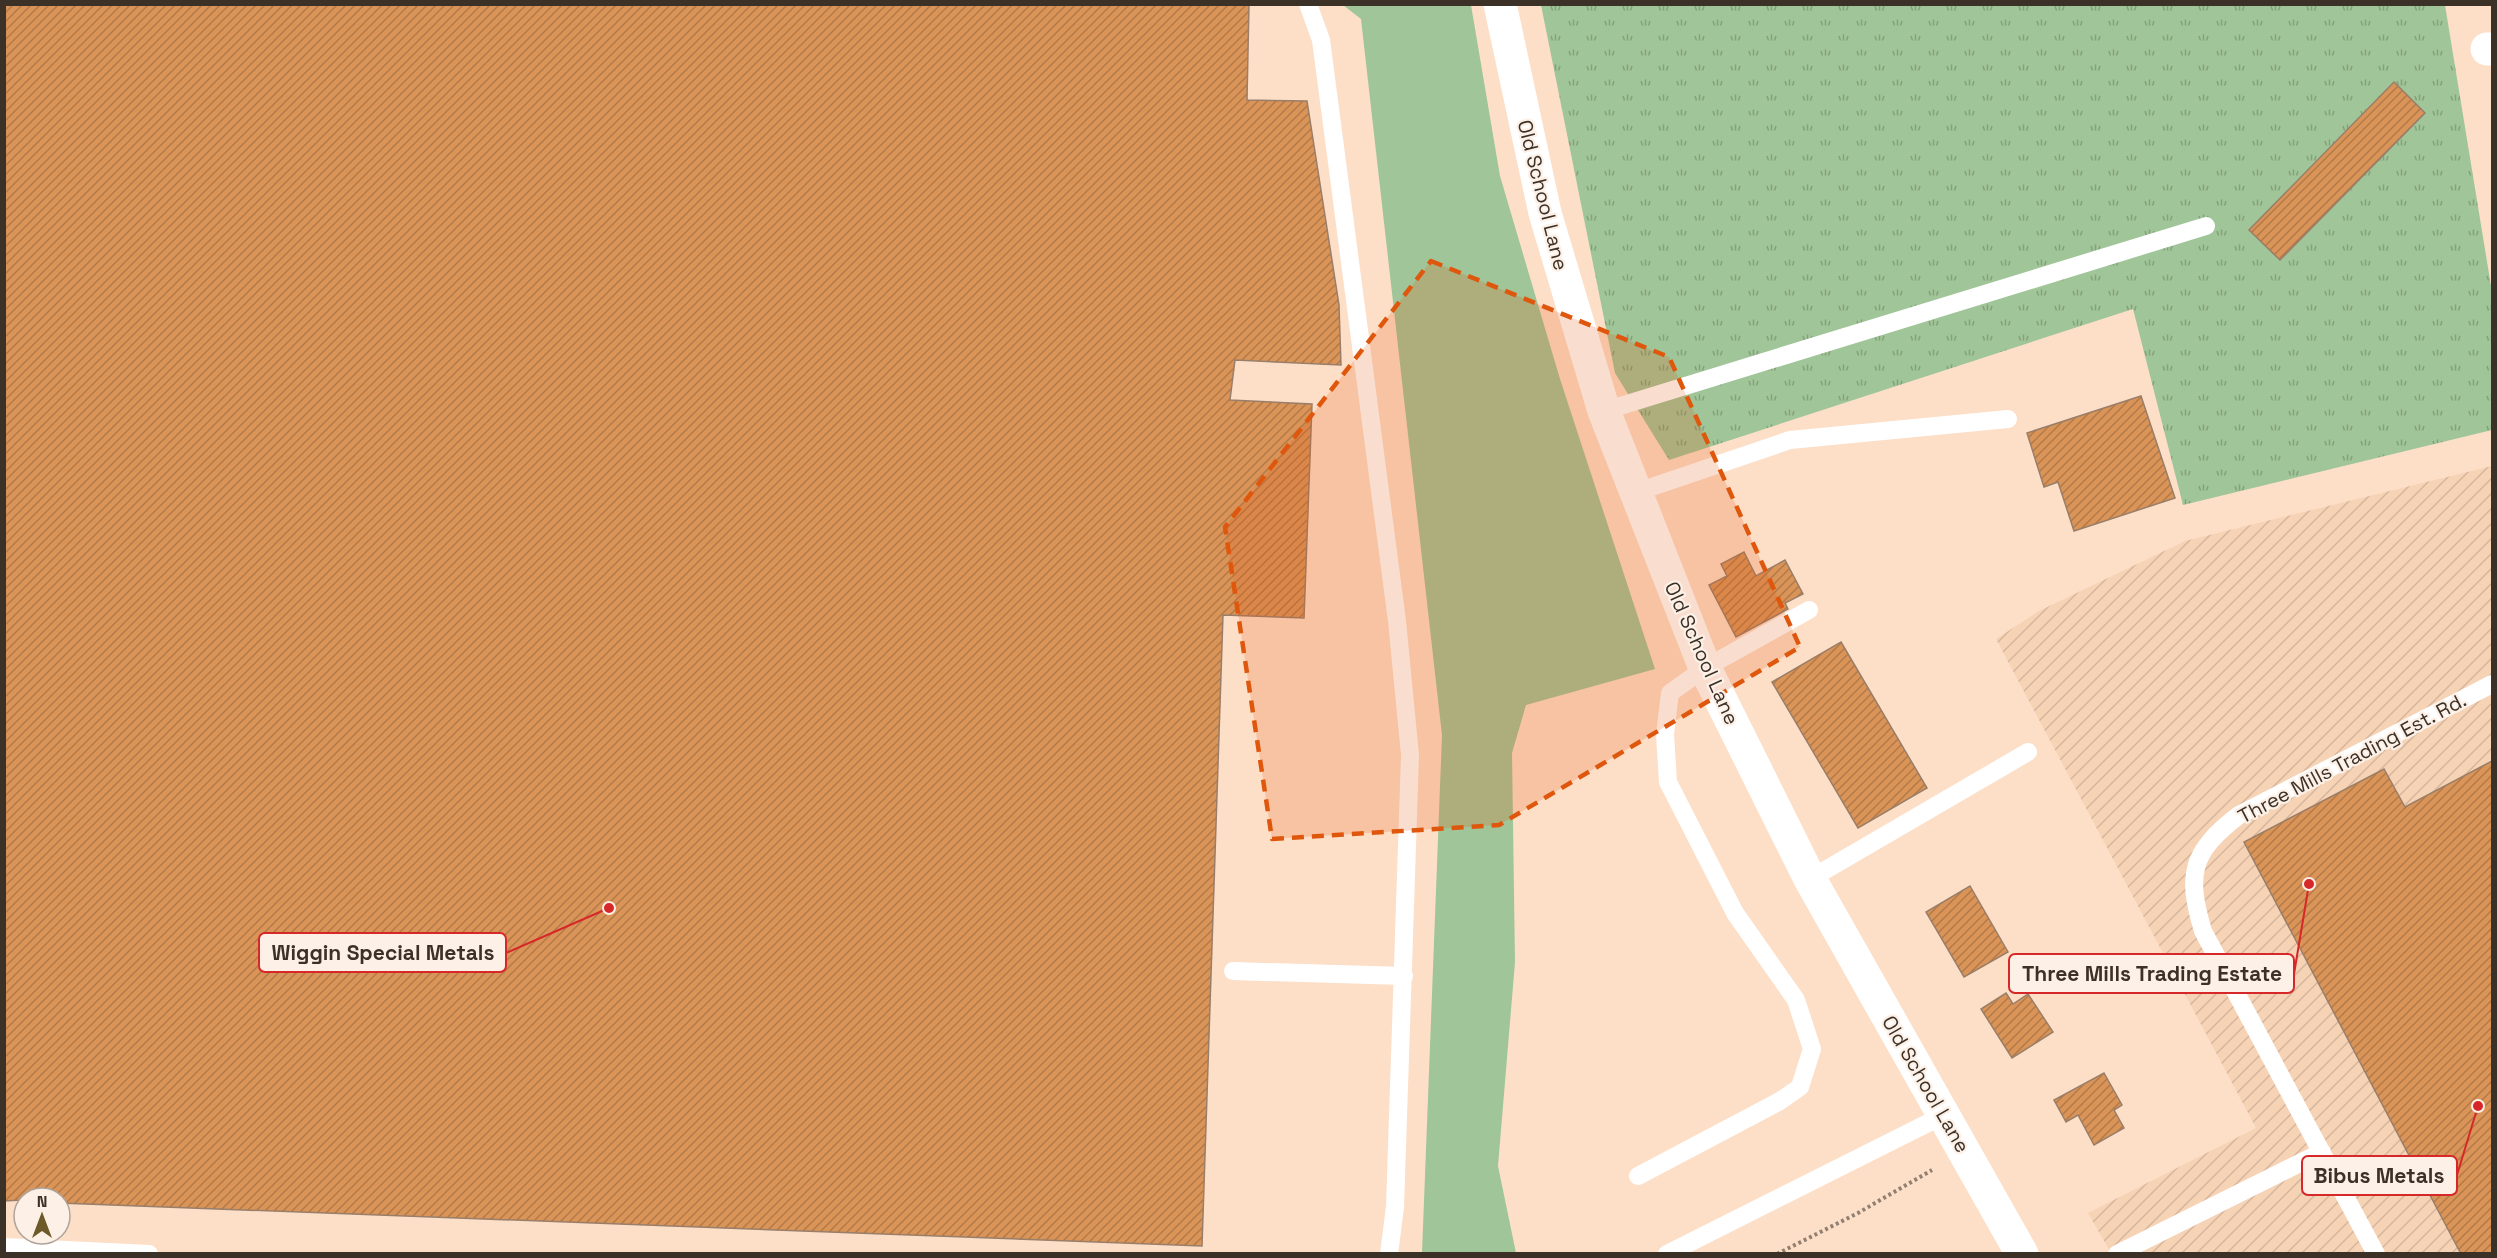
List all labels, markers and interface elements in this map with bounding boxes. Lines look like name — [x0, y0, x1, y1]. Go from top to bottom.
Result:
street label: Old School Lane — [1512, 117, 1574, 273]
street label: Old School Lane — [1659, 577, 1745, 729]
street label: Three Mills Trading Est. Rd. — [2233, 687, 2471, 829]
callout: Wiggin Special Metals — [259, 933, 506, 972]
text: Wiggin Special Metals — [272, 939, 494, 966]
callout: Three Mills Trading Estate — [2009, 954, 2294, 993]
text: Three Mills Trading Estate — [2022, 960, 2282, 987]
street label: Old School Lane — [1876, 1011, 1976, 1157]
callout: Bibus Metals — [2302, 1156, 2457, 1195]
text: Bibus Metals — [2314, 1162, 2444, 1189]
north arrow — [12, 1186, 72, 1246]
text: N — [37, 1191, 47, 1212]

